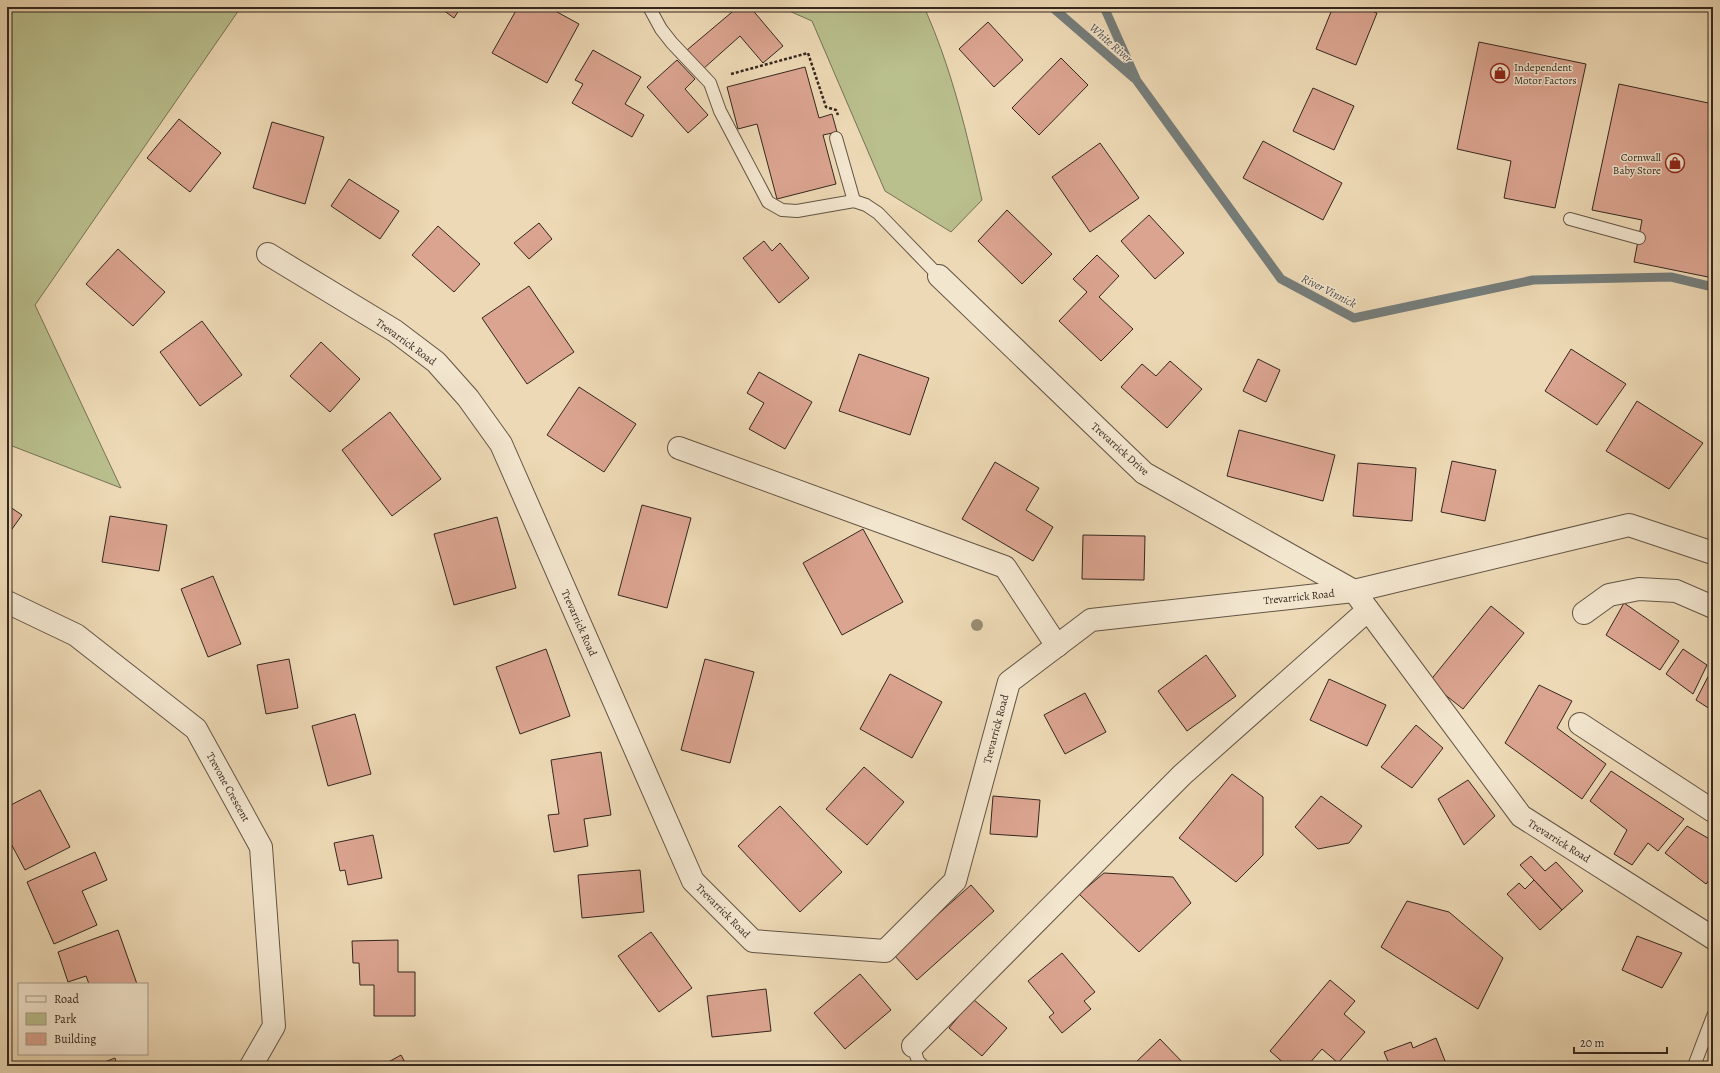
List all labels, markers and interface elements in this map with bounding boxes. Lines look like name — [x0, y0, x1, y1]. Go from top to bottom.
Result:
water label: White River — [1086, 20, 1137, 67]
place label: Independent Motor Factors — [1514, 60, 1577, 88]
shop icon: Independent Motor Factors — [1489, 62, 1511, 84]
place label: Cornwall Baby Store — [1613, 150, 1661, 178]
shop icon: Cornwall Baby Store — [1664, 152, 1686, 174]
water label: River Vinnick — [1299, 270, 1360, 312]
street label: Trevarrick Road — [373, 315, 439, 369]
street label: Trevarrick Drive — [1088, 419, 1152, 479]
street label: Trevarrick Road — [1263, 586, 1335, 608]
street label: Trevarrick Road — [558, 587, 600, 659]
street label: Trevarrick Road — [980, 693, 1012, 765]
street label: Trevone Crescent — [203, 750, 253, 825]
street label: Trevarrick Road — [1525, 816, 1593, 866]
street label: Trevarrick Road — [692, 880, 754, 942]
legend — [18, 983, 148, 1055]
text: Road — [54, 991, 80, 1007]
text: Park — [54, 1011, 77, 1027]
scale bar — [1574, 1029, 1667, 1055]
text: Building — [54, 1031, 96, 1047]
text: 20 m — [1580, 1035, 1604, 1051]

